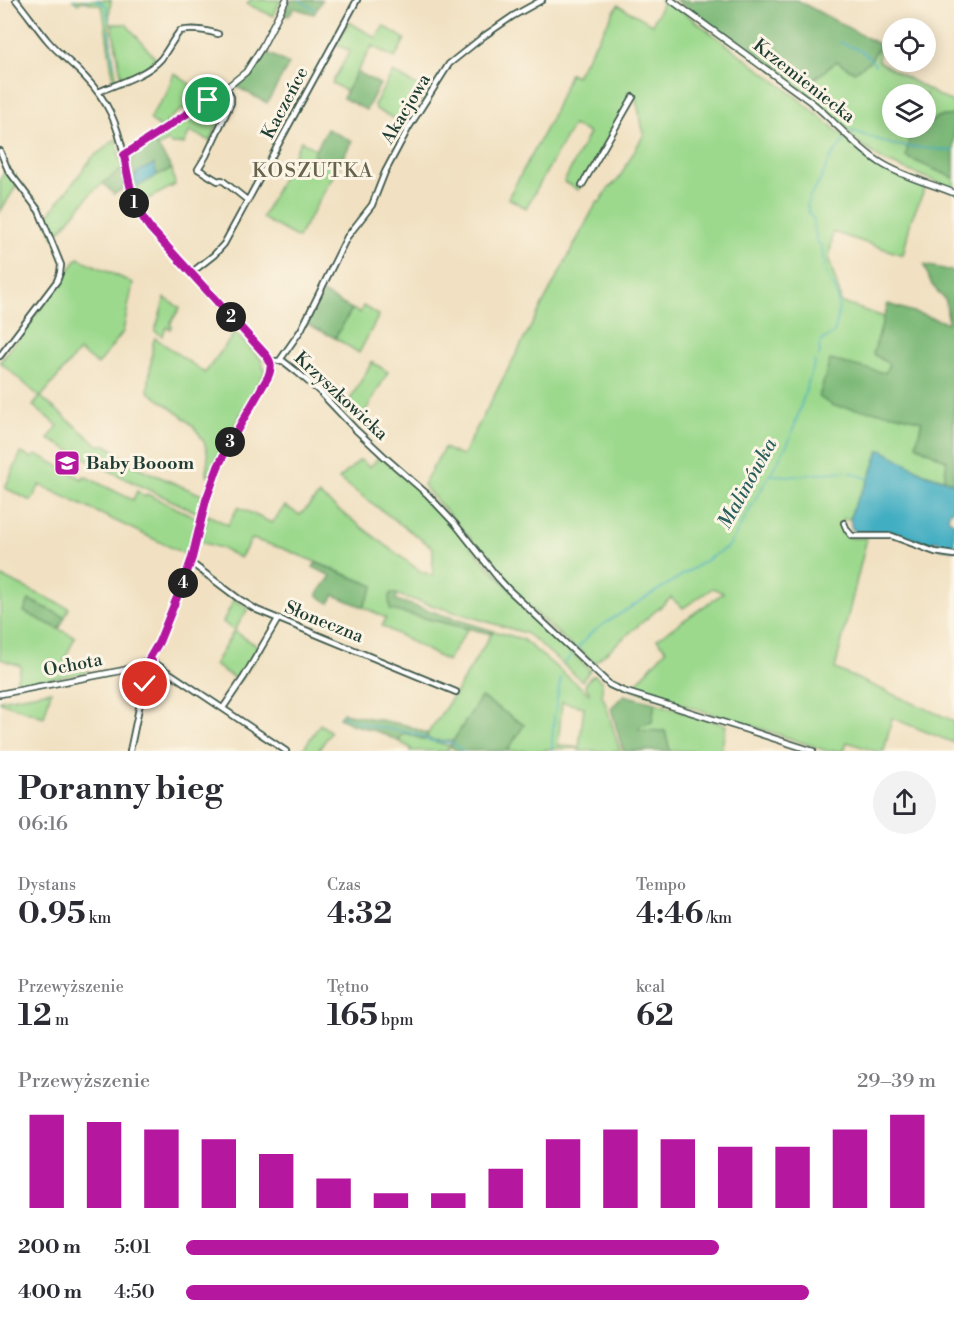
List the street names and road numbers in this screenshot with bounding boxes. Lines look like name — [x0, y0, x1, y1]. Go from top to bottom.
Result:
street label: Krzemieniecka — [748, 34, 860, 129]
street label: Kaczeńce — [256, 63, 314, 143]
street label: Akacjowa — [376, 69, 436, 149]
street label: Krzyszkowicka — [289, 347, 393, 446]
street label: Słoneczna — [281, 596, 368, 649]
street label: Ochota — [42, 648, 105, 682]

